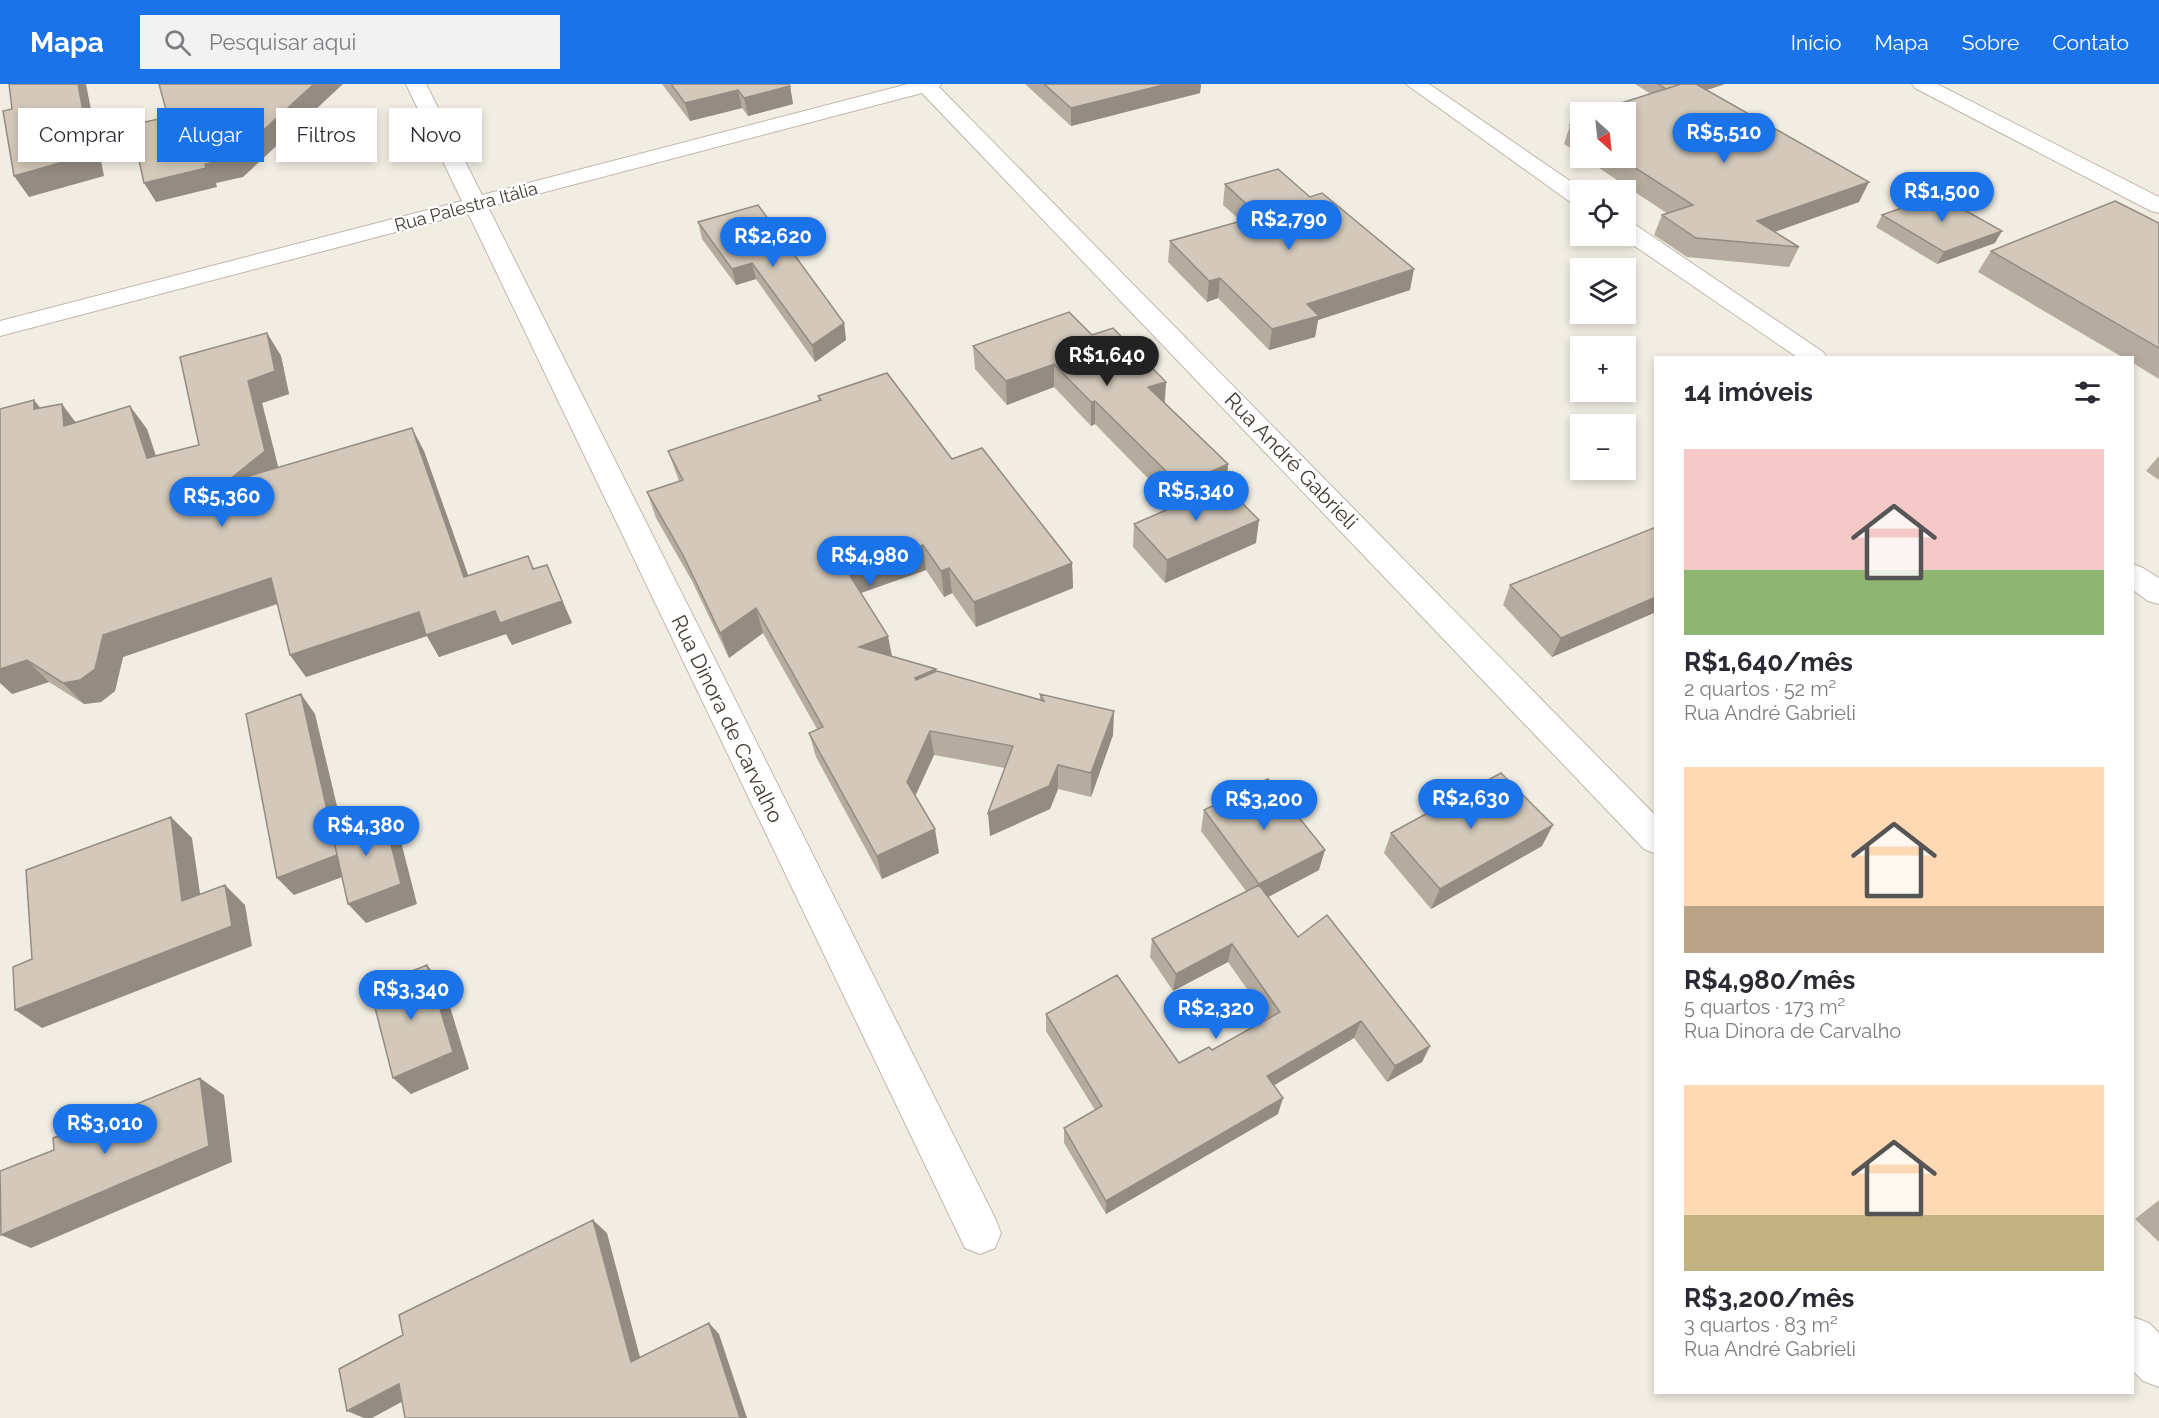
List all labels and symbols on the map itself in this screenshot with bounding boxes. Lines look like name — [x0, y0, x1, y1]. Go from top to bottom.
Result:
north arrow — [1570, 102, 1636, 168]
pin: R$5,510 — [1669, 113, 1779, 164]
pin: R$1,500 — [1887, 172, 1997, 223]
street label: Rua Palestra Itália — [392, 177, 540, 236]
pin: R$2,790 — [1234, 200, 1344, 251]
pin: R$2,620 — [718, 217, 828, 268]
pin: R$1,640 — [1052, 336, 1162, 387]
street label: Rua André Gabrieli — [1220, 387, 1363, 534]
pin: R$5,340 — [1141, 471, 1251, 522]
pin: R$5,360 — [167, 477, 277, 528]
pin: R$4,980 — [815, 536, 925, 587]
street label: Rua Dinora de Carvalho — [666, 611, 789, 827]
pin: R$2,630 — [1416, 779, 1526, 830]
pin: R$3,200 — [1209, 780, 1319, 831]
pin: R$4,380 — [311, 806, 421, 857]
pin: R$3,340 — [356, 970, 466, 1021]
pin: R$2,320 — [1161, 989, 1271, 1040]
pin: R$3,010 — [50, 1104, 160, 1155]

